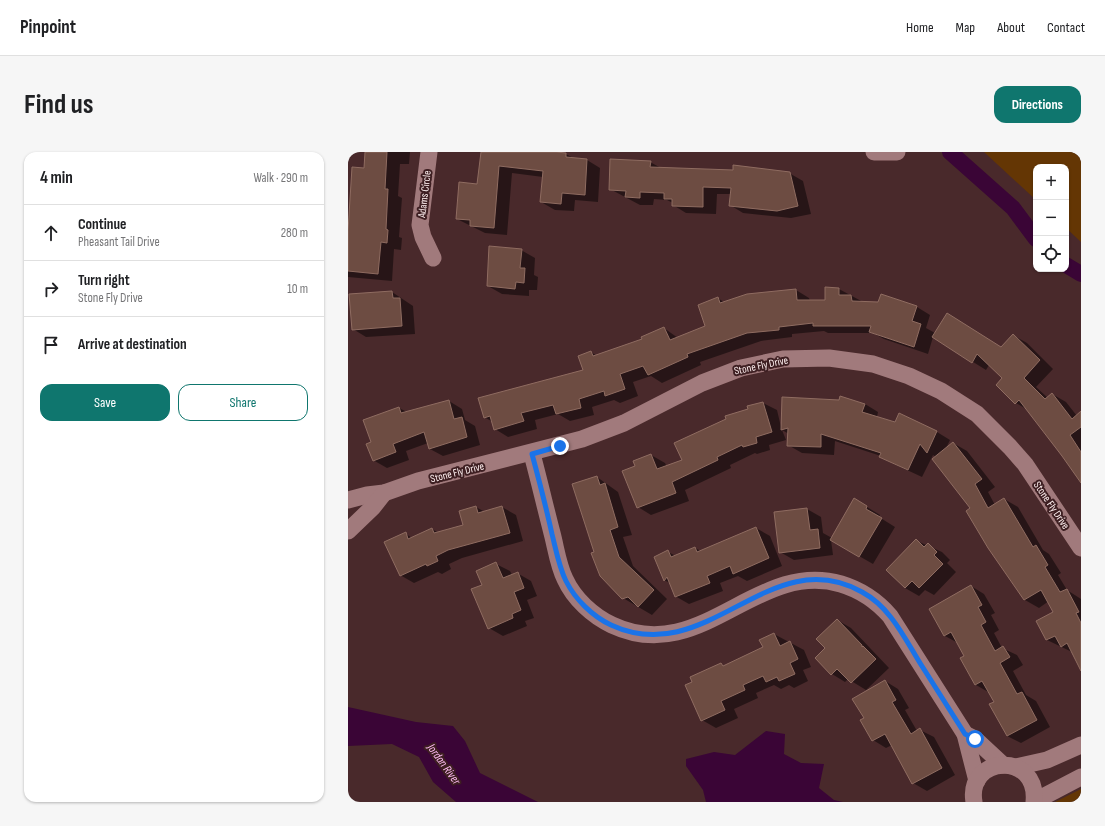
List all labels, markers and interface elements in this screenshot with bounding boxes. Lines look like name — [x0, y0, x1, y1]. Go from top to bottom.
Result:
text: Pinpoint — [20, 16, 76, 39]
text: Home — [906, 19, 934, 36]
text: Map — [956, 19, 975, 36]
text: About — [997, 19, 1025, 36]
text: Contact — [1047, 19, 1085, 36]
button: Directions — [994, 86, 1081, 123]
text: Find us — [24, 88, 93, 121]
map controls — [1033, 164, 1069, 272]
button: + — [1033, 164, 1069, 200]
text: 4 min — [40, 168, 73, 188]
text: Walk · 290 m — [253, 170, 308, 186]
street label: Adams Circle — [415, 170, 434, 219]
button: − — [1033, 200, 1069, 236]
text: Continue — [78, 215, 127, 234]
icon: ahead — [40, 222, 62, 244]
text: 280 m — [281, 225, 308, 241]
text: Pheasant Tail Drive — [78, 234, 160, 250]
button: locate — [1033, 236, 1069, 272]
text: Turn right — [78, 271, 130, 290]
icon: right — [40, 278, 62, 300]
text: 10 m — [287, 281, 308, 297]
text: Stone Fly Drive — [78, 290, 143, 306]
icon: arrive — [40, 334, 62, 356]
text: Arrive at destination — [78, 335, 187, 354]
street label: Stone Fly Drive — [733, 353, 789, 378]
button: Save — [40, 384, 170, 421]
button: Share — [178, 384, 308, 421]
route end — [551, 437, 569, 455]
street label: Stone Fly Drive — [429, 460, 485, 485]
street label: Stone Fly Drive — [1031, 479, 1072, 532]
route start — [966, 730, 984, 748]
water label: Jordan River — [423, 740, 464, 788]

